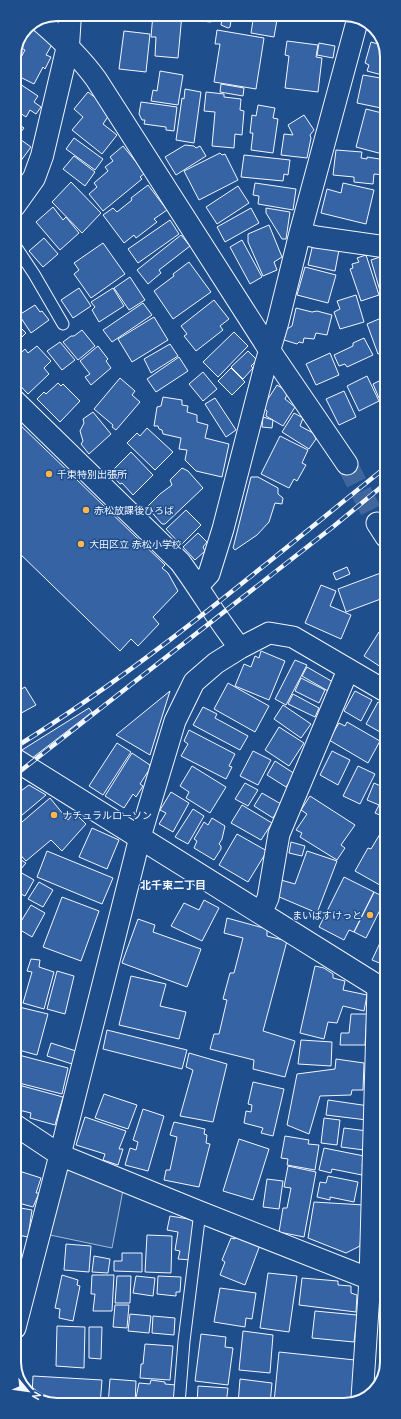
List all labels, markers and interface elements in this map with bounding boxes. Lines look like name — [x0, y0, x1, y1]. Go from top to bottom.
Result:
place label: 千束特別出張所 — [57, 468, 127, 481]
marker: 千束特別出張所 — [44, 469, 54, 479]
place label: 赤松放課後ひろば — [94, 504, 174, 517]
marker: 赤松放課後ひろば — [81, 505, 91, 515]
place label: 大田区立 赤松小学校 — [89, 538, 182, 551]
marker: 大田区立 赤松小学校 — [76, 539, 86, 549]
place label: ナチュラルローソン — [62, 809, 152, 822]
marker: ナチュラルローソン — [49, 810, 59, 820]
district label: 北千束二丁目 — [140, 878, 206, 892]
place label: まいばすけっと — [292, 909, 362, 922]
marker: まいばすけっと — [365, 910, 375, 920]
north arrow — [8, 1371, 48, 1411]
text: N — [29, 1389, 45, 1402]

